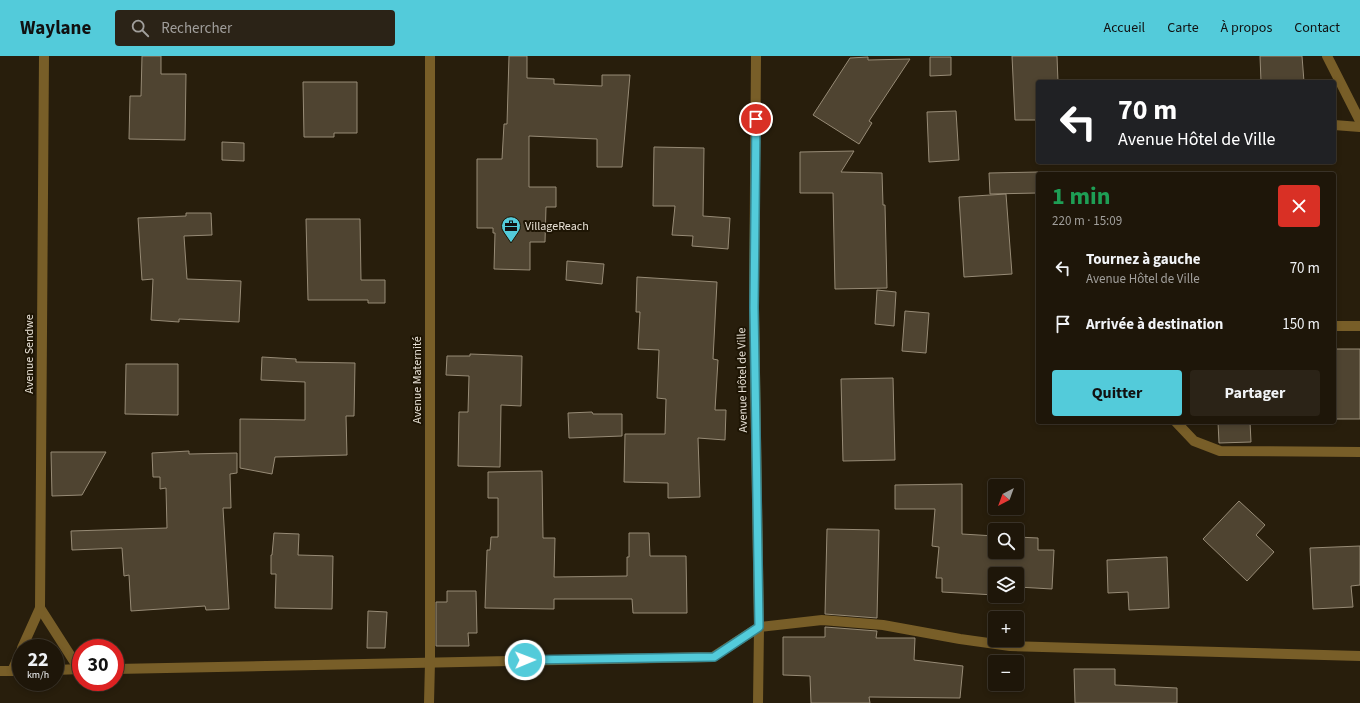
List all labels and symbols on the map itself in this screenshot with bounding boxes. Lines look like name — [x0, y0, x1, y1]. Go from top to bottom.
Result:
pin — [739, 102, 773, 136]
office icon: VillageReach — [500, 215, 522, 243]
place label: VillageReach — [525, 218, 589, 235]
street label: Avenue Sendwe — [21, 314, 38, 394]
street label: Avenue Hôtel de Ville — [733, 327, 752, 433]
street label: Avenue Maternité — [409, 336, 426, 424]
north arrow — [988, 479, 1024, 515]
speed limit sign: 30 — [72, 639, 124, 691]
position arrow — [504, 639, 546, 681]

